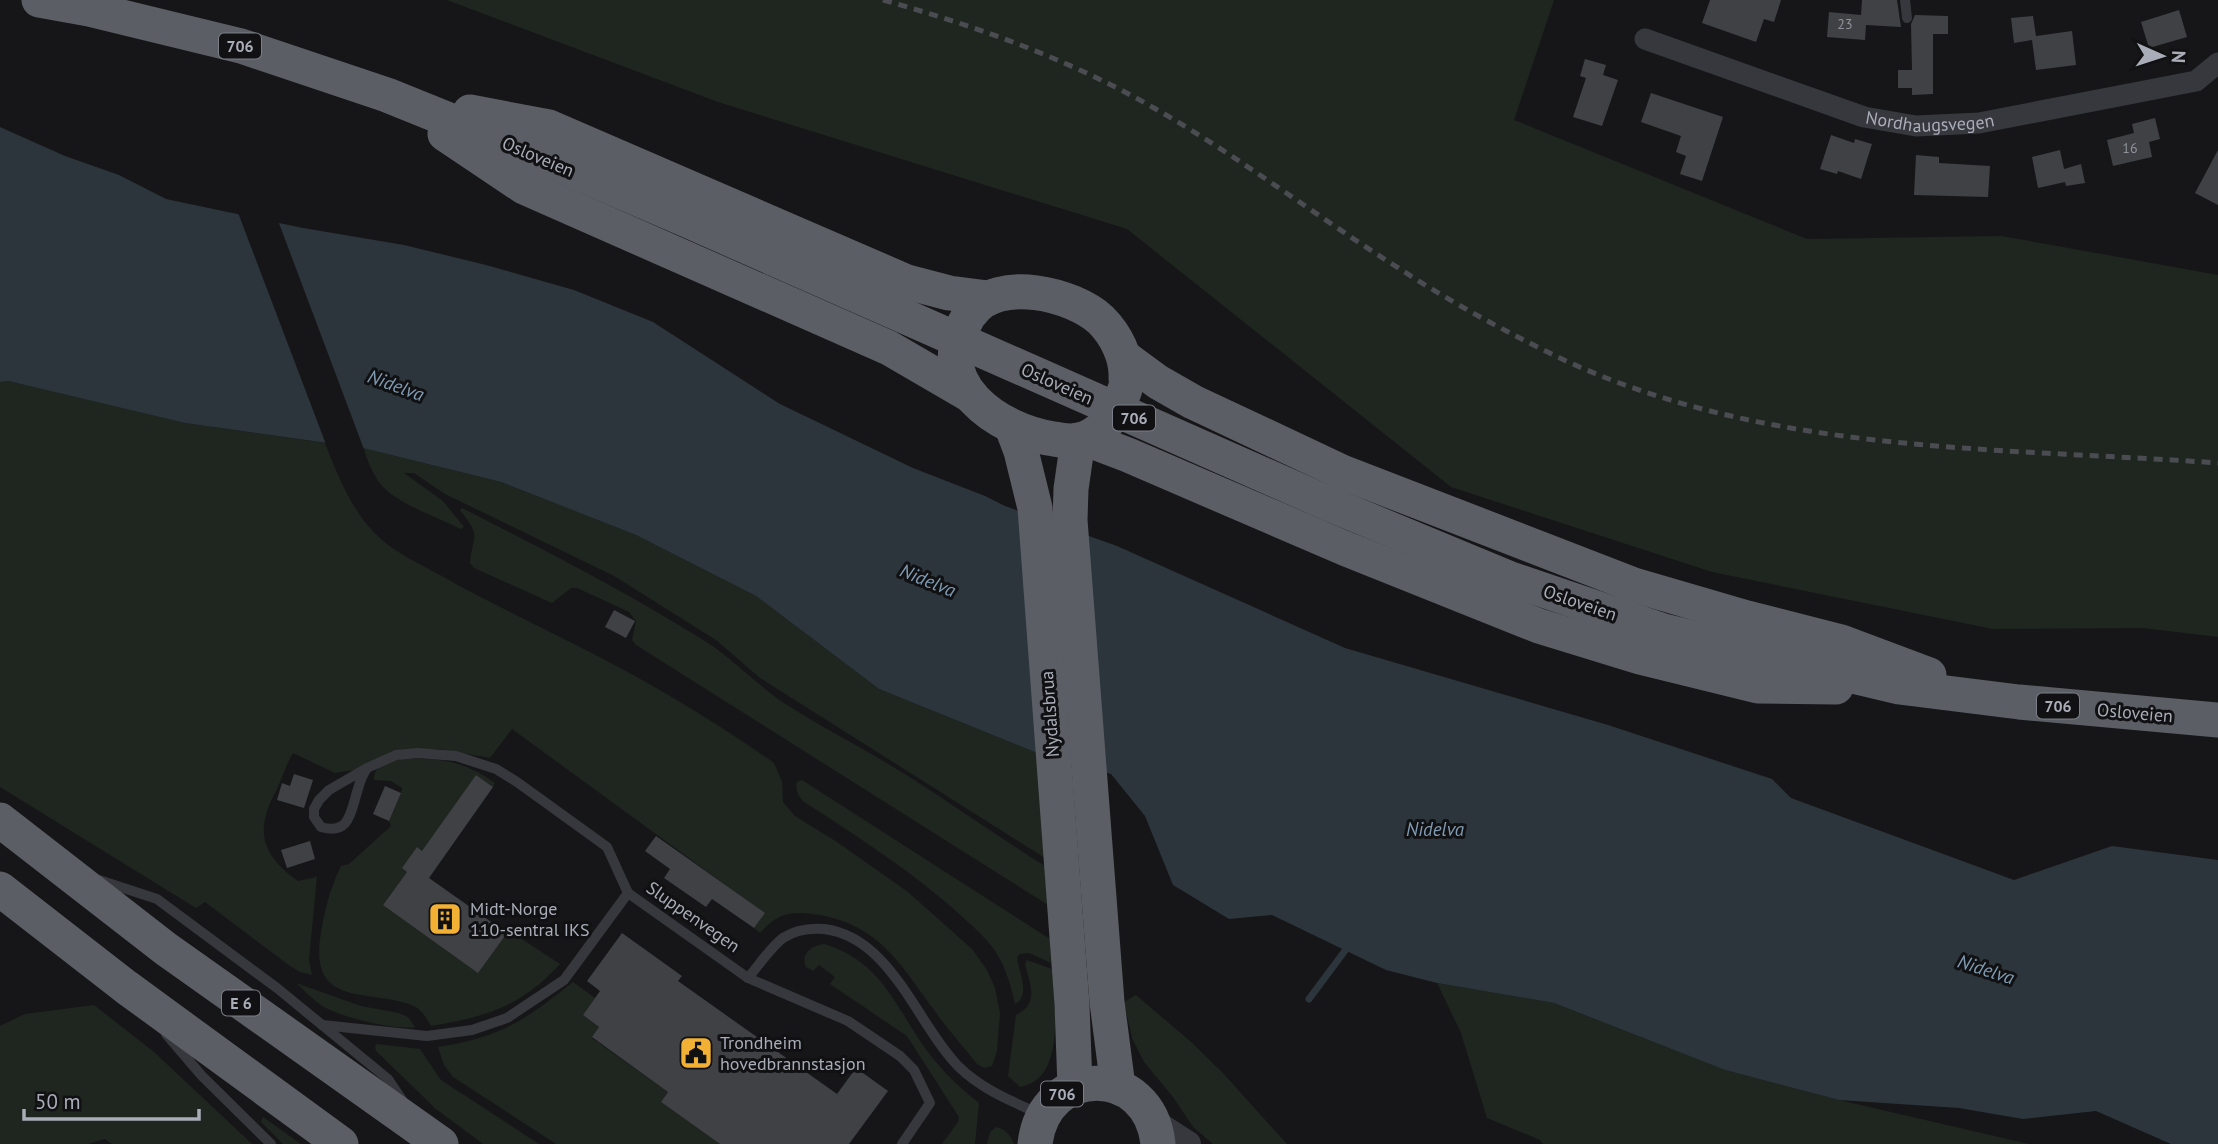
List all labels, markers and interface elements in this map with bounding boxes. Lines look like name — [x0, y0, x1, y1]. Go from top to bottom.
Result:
house number: 23 — [1837, 15, 1853, 33]
north arrow — [2127, 21, 2197, 91]
road number: 706 — [219, 34, 261, 58]
text: N — [2167, 50, 2191, 64]
street label: Nordhaugsvegen — [1864, 105, 1996, 137]
street label: Osloveien — [499, 131, 578, 182]
house number: 16 — [2122, 139, 2138, 157]
street label: Osloveien — [1018, 358, 1097, 410]
water label: Nidelva — [365, 364, 428, 406]
road number: 706 — [1113, 406, 1155, 430]
water label: Nidelva — [897, 558, 960, 602]
street label: Osloveien — [1540, 579, 1620, 626]
street label: Nydalsbrua — [1035, 670, 1064, 758]
road number: 706 — [2037, 694, 2079, 719]
street label: Osloveien — [2096, 698, 2174, 727]
water label: Nidelva — [1406, 817, 1465, 841]
street label: Sluppenvegen — [642, 876, 745, 957]
place label: Midt-Norge 110-sentral IKS — [470, 897, 589, 941]
building icon: Midt-Norge 110-sentral IKS — [426, 900, 464, 938]
water label: Nidelva — [1955, 949, 2018, 990]
road number: E 6 — [222, 990, 260, 1015]
place label: Trondheim hovedbrannstasjon — [720, 1031, 866, 1075]
public building icon: Trondheim hovedbrannstasjon — [677, 1034, 715, 1072]
scale bar — [24, 1078, 200, 1122]
road number: 706 — [1041, 1082, 1083, 1106]
text: 50 m — [35, 1088, 81, 1115]

